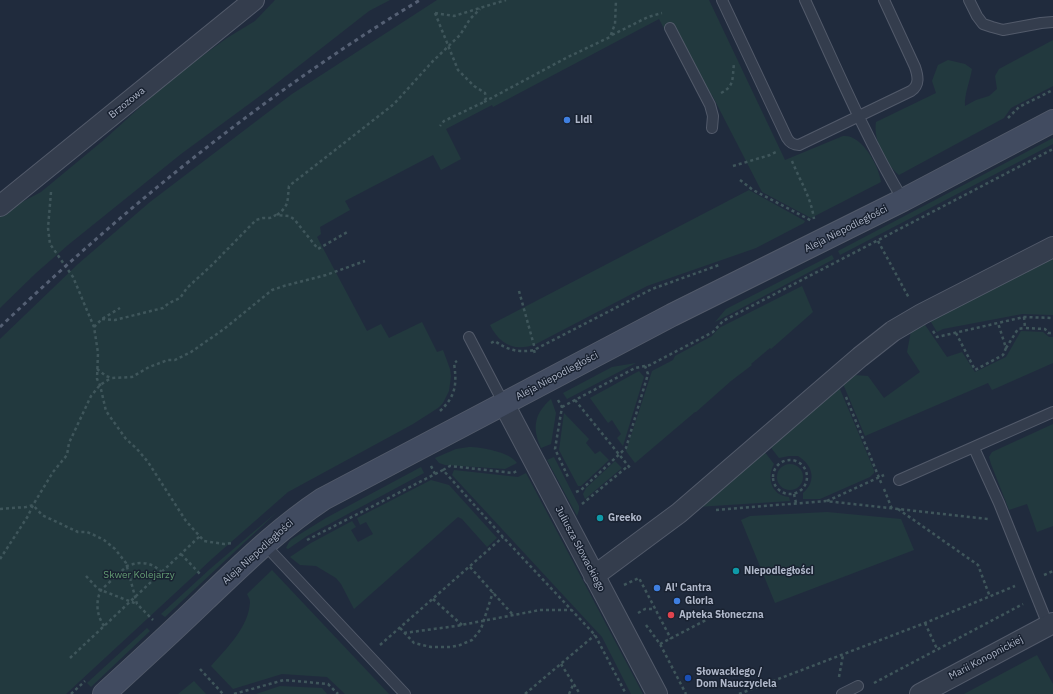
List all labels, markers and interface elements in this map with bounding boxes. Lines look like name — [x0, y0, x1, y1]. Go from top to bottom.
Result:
street label: Brzozowa — [106, 85, 148, 121]
place label: Lidl — [575, 114, 592, 126]
marker: Lidl — [562, 115, 572, 125]
street label: Aleja Niepodległości — [803, 203, 889, 255]
street label: Aleja Niepodległości — [514, 349, 600, 403]
street label: Juliusza Słowackiego — [552, 504, 608, 594]
place label: Greeko — [608, 512, 642, 524]
marker: Greeko — [595, 513, 605, 523]
street label: Aleja Niepodległości — [220, 517, 296, 587]
place label: Niepodległości — [744, 565, 814, 577]
marker: Niepodległości — [731, 566, 741, 576]
park label: Skwer Kolejarzy — [103, 569, 175, 581]
place label: Al' Cantra — [665, 582, 711, 594]
marker: Al' Cantra — [652, 583, 662, 593]
place label: Gloria — [685, 595, 713, 607]
marker: Gloria — [672, 596, 682, 606]
place label: Apteka Słoneczna — [679, 609, 764, 621]
marker: Apteka Słoneczna — [666, 610, 676, 620]
street label: Marii Konopnickiej — [947, 633, 1025, 683]
place label: Słowackiego / Dom Nauczyciela — [696, 666, 777, 690]
marker: Słowackiego / Dom Nauczyciela — [683, 673, 693, 683]

